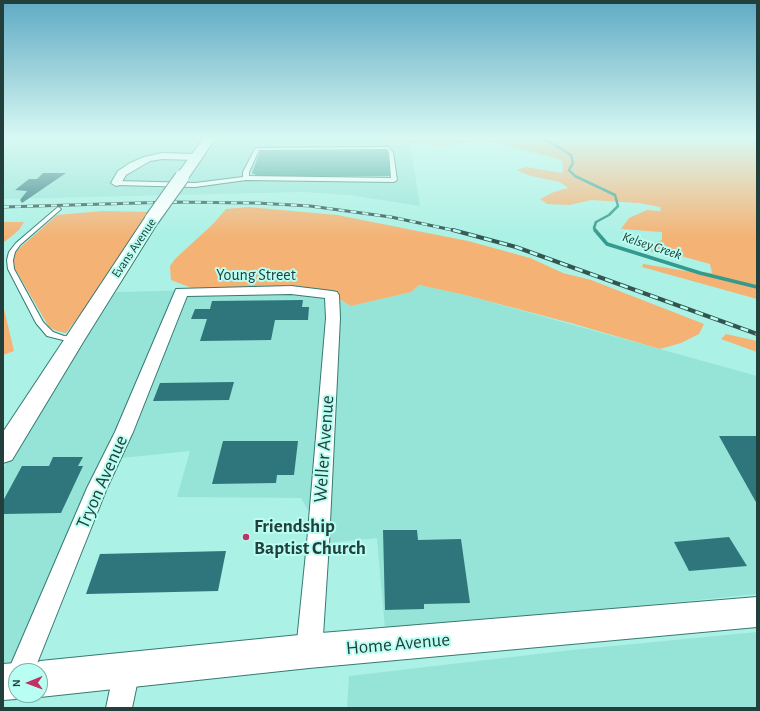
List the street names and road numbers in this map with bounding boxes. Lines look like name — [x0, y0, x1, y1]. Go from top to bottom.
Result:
street label: Evans Avenue — [108, 215, 160, 281]
street label: Young Street — [216, 265, 296, 285]
street label: Weller Avenue — [309, 394, 339, 504]
street label: Tryon Avenue — [71, 432, 133, 532]
street label: Home Avenue — [345, 628, 451, 660]

